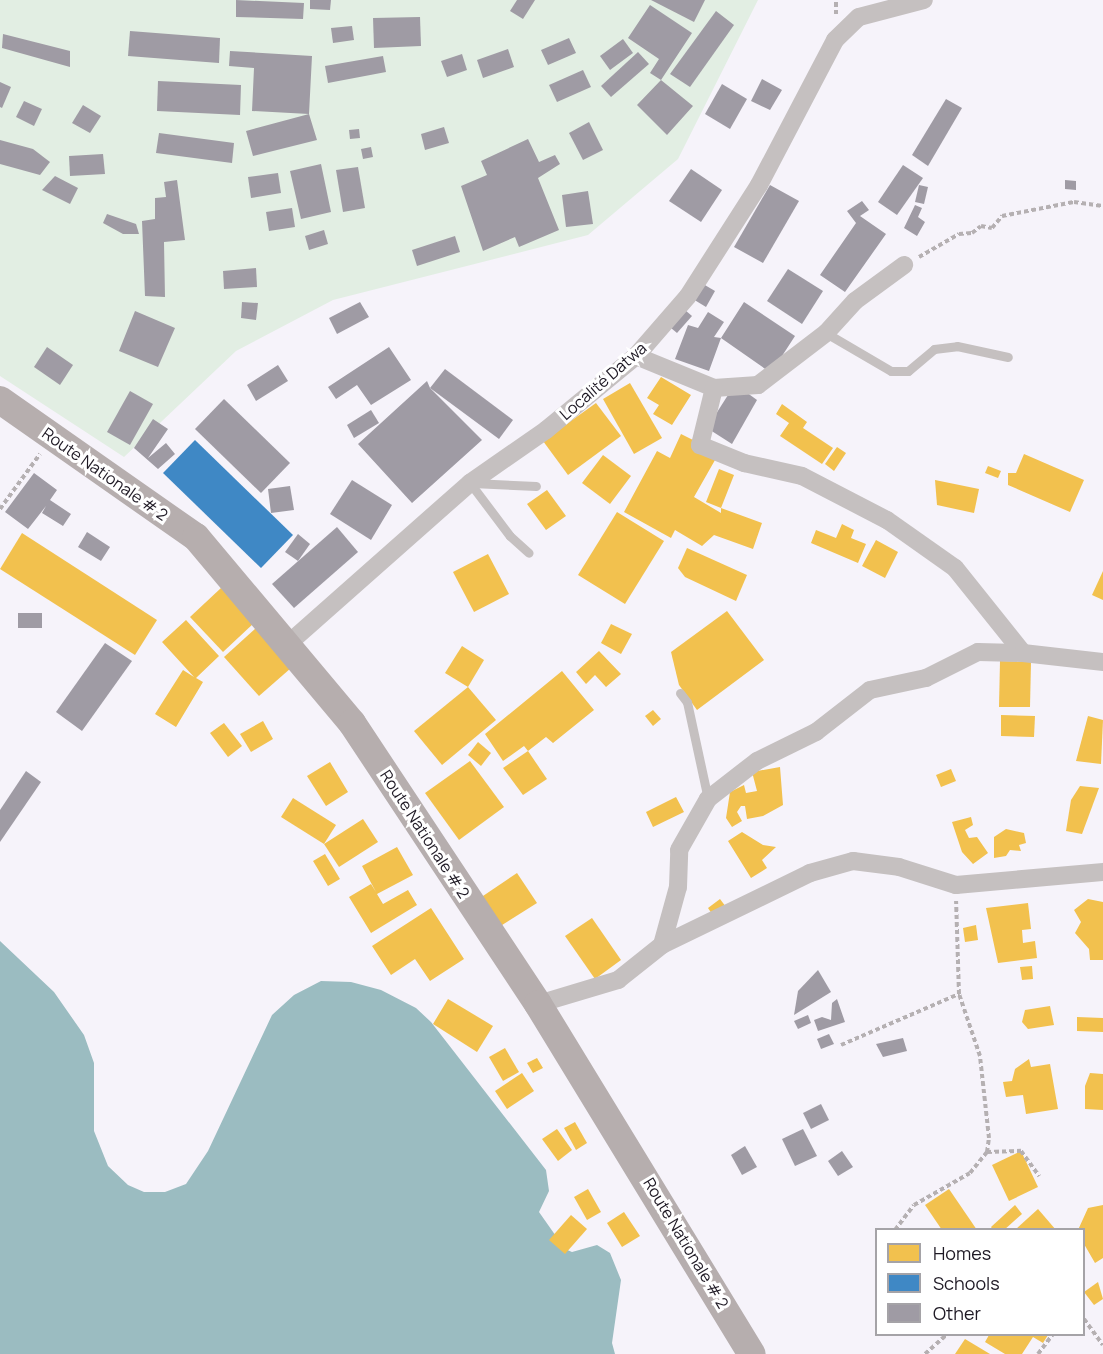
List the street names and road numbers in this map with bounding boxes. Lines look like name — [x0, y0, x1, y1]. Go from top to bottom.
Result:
street label: Localité Datwa — [556, 338, 650, 424]
street label: Route Nationale # 2 — [39, 423, 171, 525]
street label: Route Nationale # 2 — [376, 766, 474, 902]
street label: Route Nationale # 2 — [639, 1174, 733, 1312]

